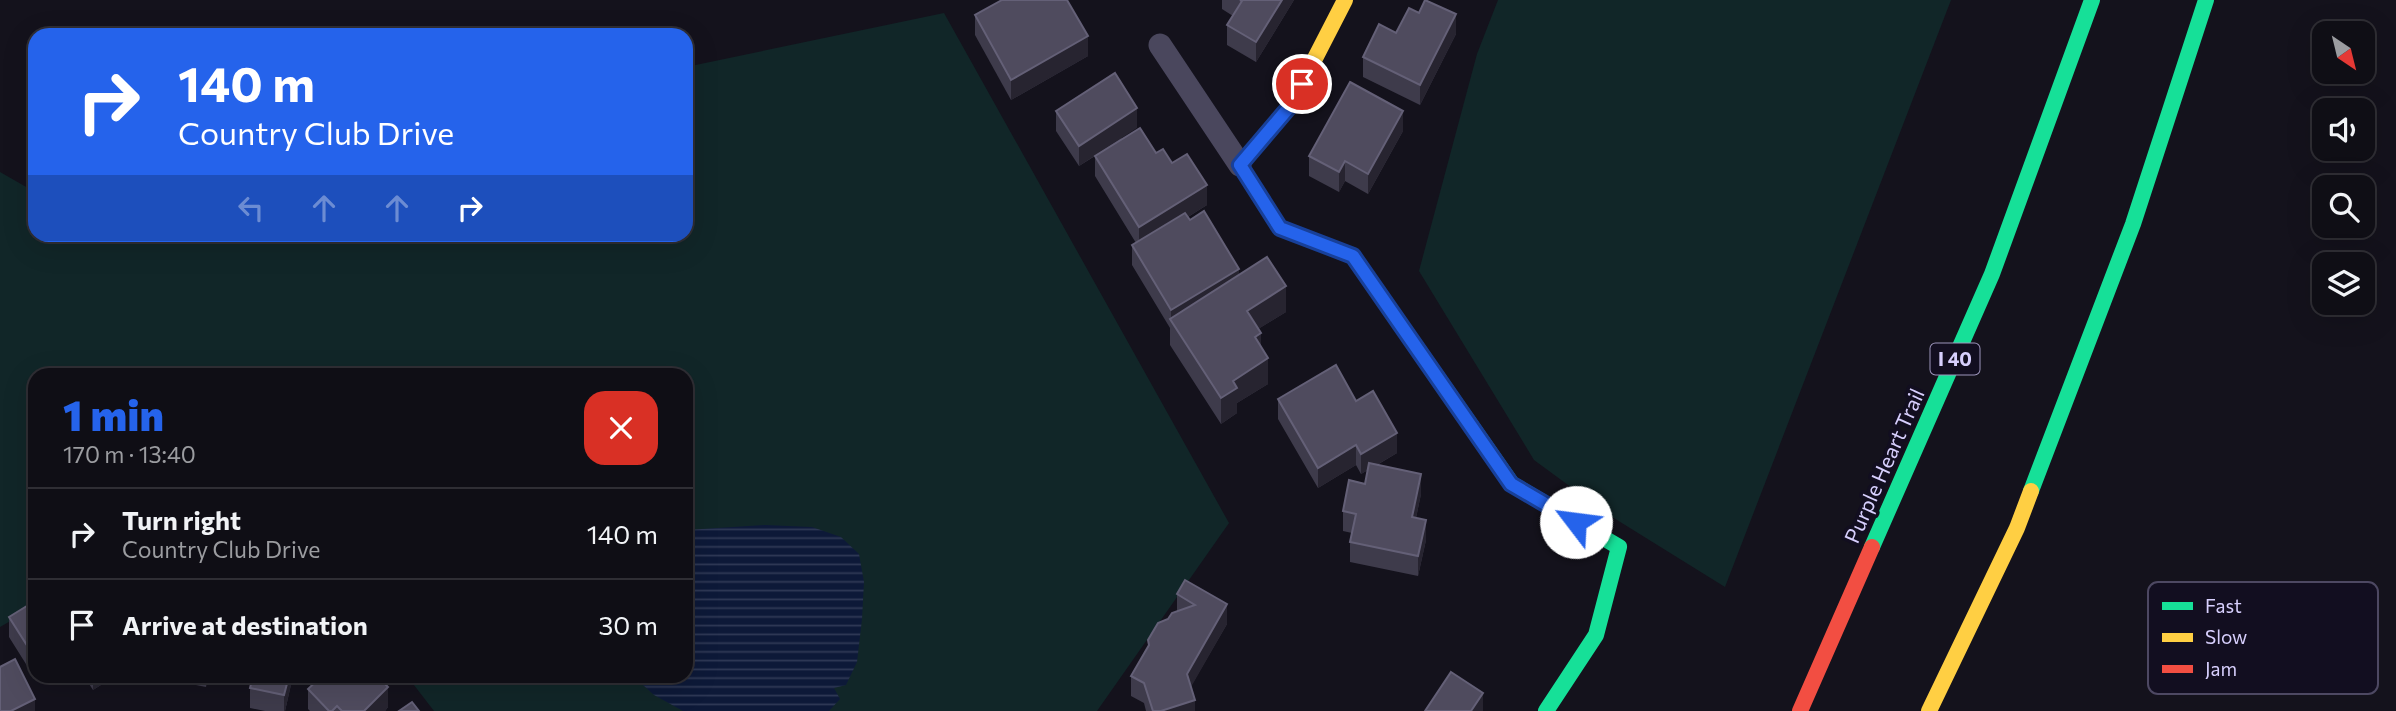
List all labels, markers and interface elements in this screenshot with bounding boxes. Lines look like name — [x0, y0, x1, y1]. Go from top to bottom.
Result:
north arrow — [2312, 21, 2375, 84]
map controls — [2312, 21, 2375, 315]
text: 140 m — [178, 52, 315, 112]
pin — [1272, 54, 1332, 114]
icon: right — [63, 56, 154, 147]
icon: arrive — [1283, 65, 1321, 103]
button: sound — [2312, 98, 2375, 161]
text: Country Club Drive — [178, 112, 454, 152]
button: search — [2312, 175, 2375, 238]
icon: left — [232, 189, 270, 227]
icon: ahead — [305, 189, 343, 227]
icon: ahead — [378, 189, 416, 227]
icon: right — [451, 189, 489, 227]
button: layers — [2312, 252, 2375, 315]
road number: I 40 — [1930, 344, 1980, 374]
street label: Purple Heart Trail — [1838, 384, 1929, 547]
text: 1 min — [63, 388, 164, 440]
button: close — [584, 391, 658, 465]
text: 170 m · 13:40 — [63, 440, 196, 468]
position arrow — [1539, 485, 1613, 559]
text: Turn right — [122, 504, 241, 535]
icon: right — [63, 515, 101, 553]
text: 140 m — [587, 518, 658, 549]
text: Country Club Drive — [122, 535, 320, 563]
legend — [2148, 582, 2378, 694]
text: Fast — [2205, 594, 2242, 617]
icon: arrive — [63, 606, 101, 644]
text: Arrive at destination — [122, 609, 368, 640]
text: 30 m — [599, 609, 658, 640]
text: Slow — [2205, 625, 2247, 648]
text: Jam — [2205, 657, 2237, 680]

